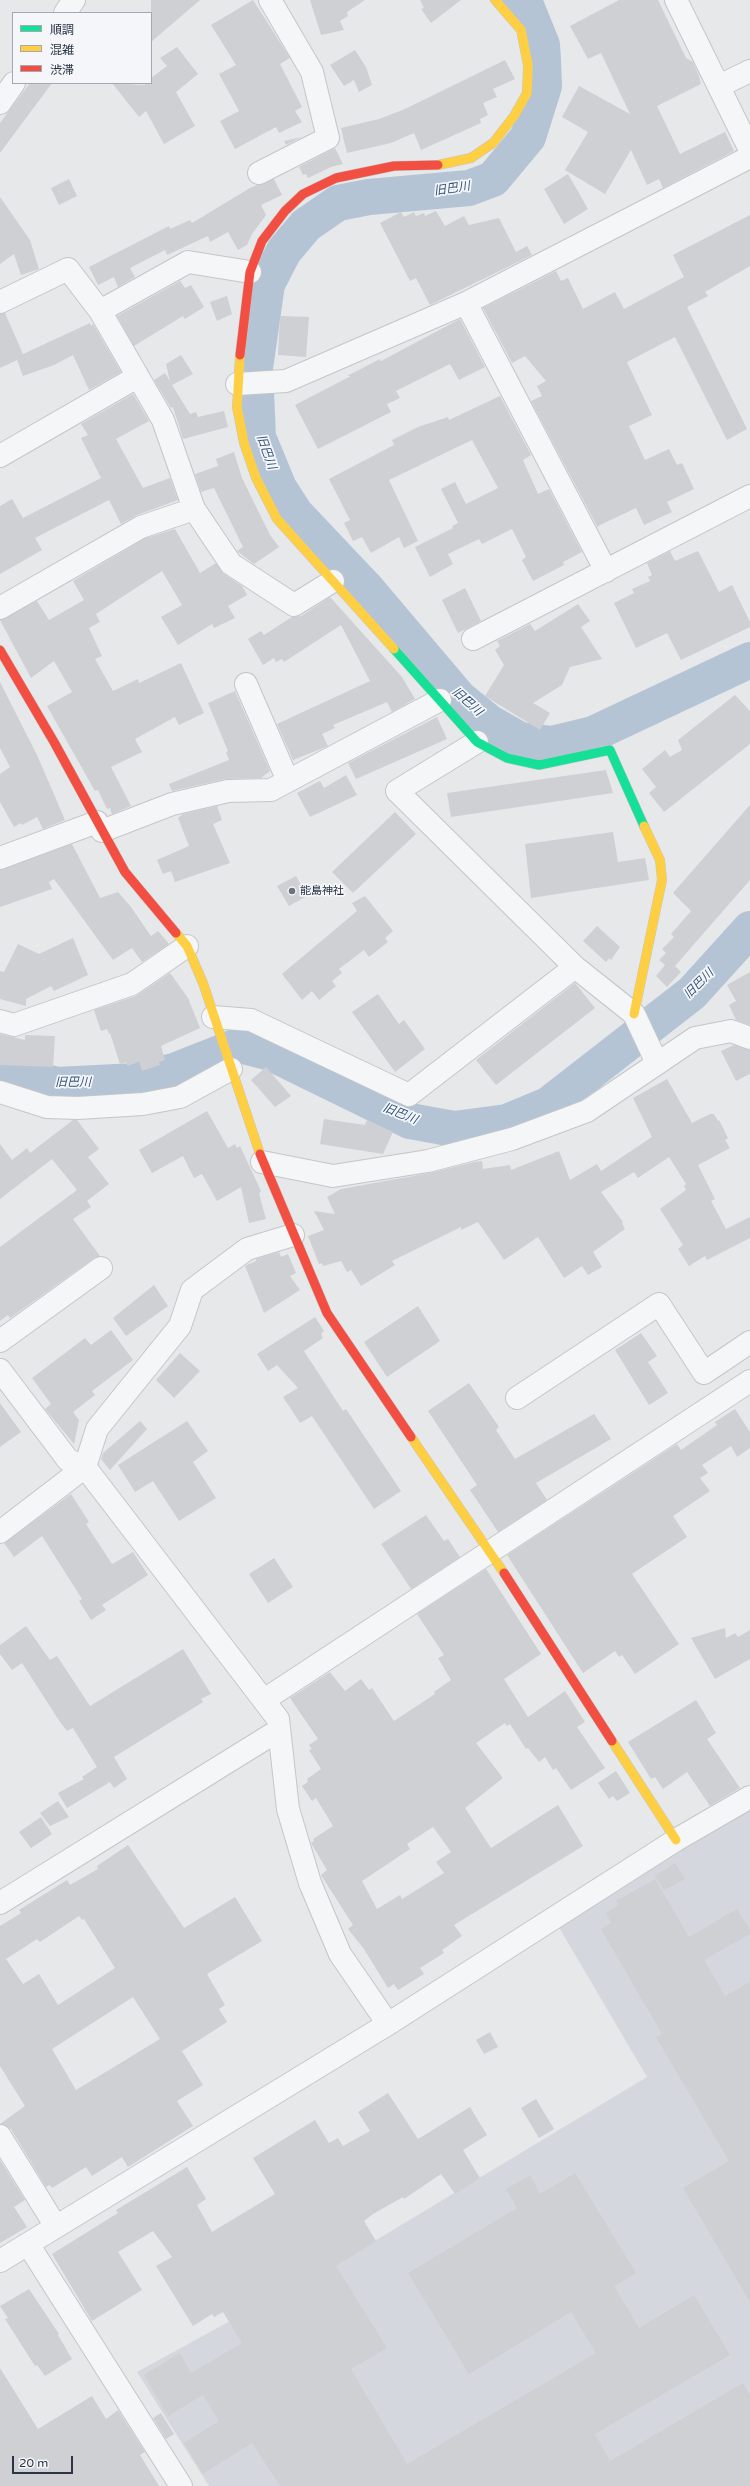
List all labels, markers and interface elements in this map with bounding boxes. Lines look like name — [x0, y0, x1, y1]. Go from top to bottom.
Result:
legend — [12, 12, 152, 84]
text: 順調 — [50, 23, 74, 37]
text: 混雑 — [50, 43, 74, 57]
text: 渋滞 — [50, 63, 74, 77]
water label: 旧巴川 — [433, 179, 471, 199]
water label: 旧巴川 — [253, 433, 279, 471]
water label: 旧巴川 — [449, 685, 485, 719]
place label: 能島神社 — [300, 884, 344, 898]
marker: 能島神社 — [287, 886, 297, 896]
water label: 旧巴川 — [681, 966, 717, 1002]
water label: 旧巴川 — [55, 1076, 91, 1090]
water label: 旧巴川 — [381, 1101, 419, 1127]
scale bar — [14, 2448, 75, 2474]
text: 20 m — [19, 2456, 48, 2470]

